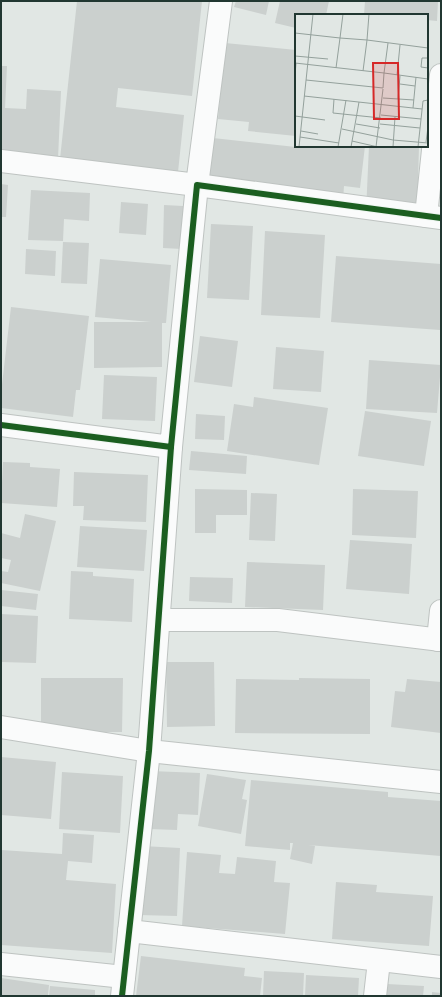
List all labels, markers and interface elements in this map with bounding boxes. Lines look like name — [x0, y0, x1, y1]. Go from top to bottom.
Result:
inset map — [295, 14, 428, 147]

